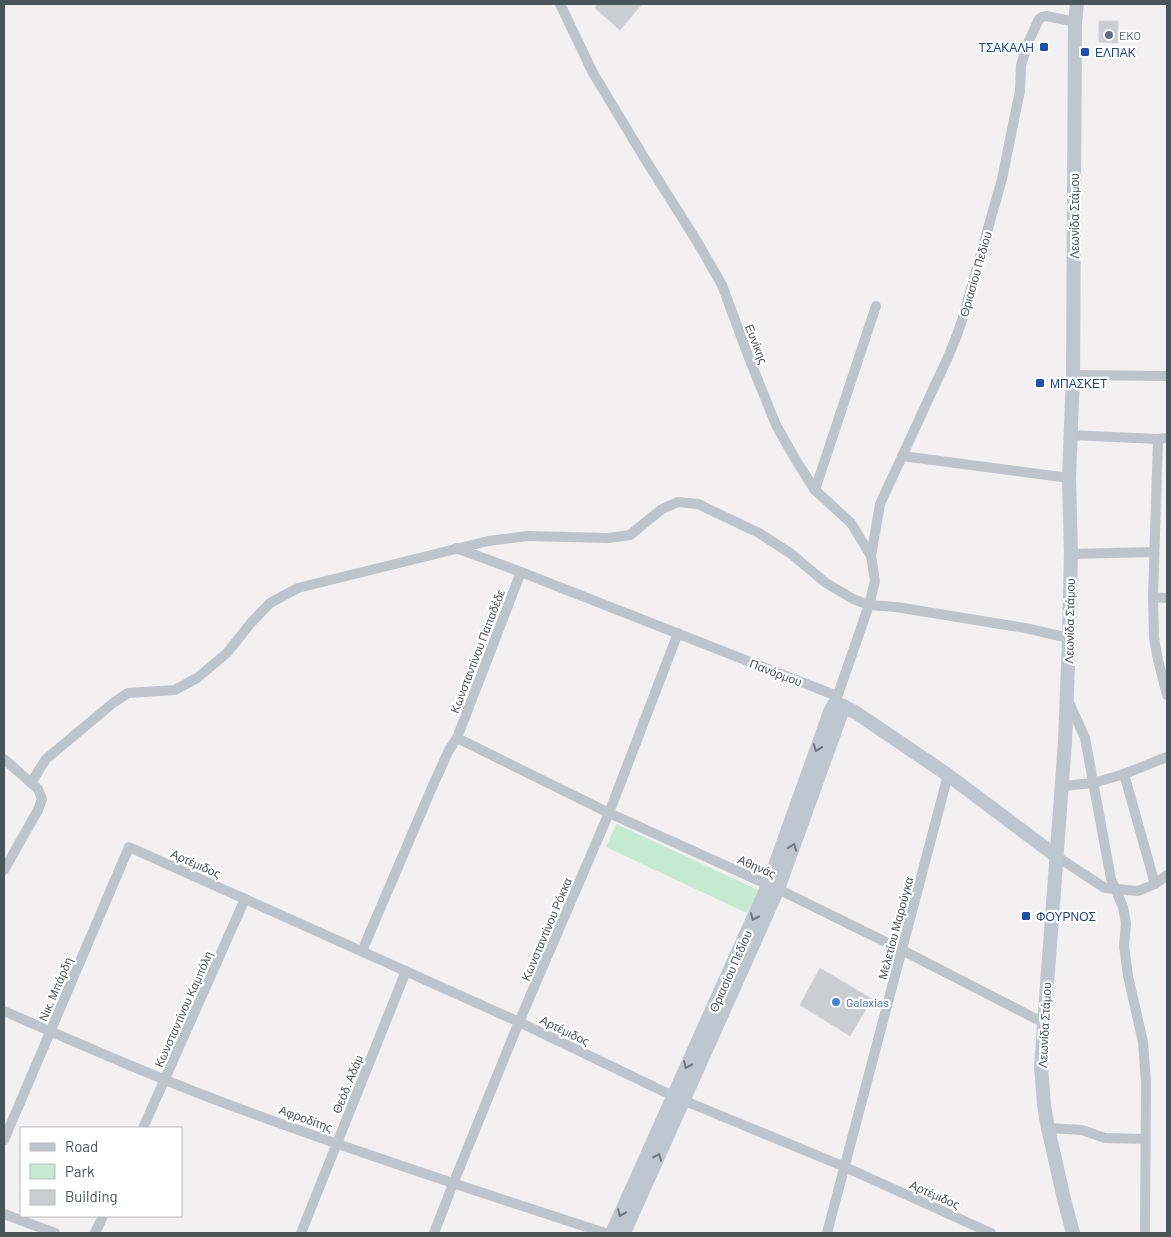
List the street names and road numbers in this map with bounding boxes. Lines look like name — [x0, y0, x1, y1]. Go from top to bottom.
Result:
street label: Λεωνίδα Στάμου — [1067, 173, 1081, 259]
street label: Θριασίου Πεδίου — [956, 230, 995, 319]
street label: Ευνίκης — [742, 322, 771, 367]
street label: Λεωνίδα Στάμου — [1061, 578, 1077, 664]
street label: Κωνσταντίνου Παπαδέδε — [447, 586, 507, 715]
street label: Πανόρμου — [748, 656, 804, 689]
street label: Αρτέμιδος — [168, 846, 223, 881]
street label: Αθηνάς — [735, 851, 778, 882]
street label: Κωνσταντίνου Ρόκκα — [518, 875, 574, 983]
street label: Μελετίου Μαρούγκα — [875, 875, 916, 981]
street label: Θριασίου Πεδίου — [706, 928, 755, 1014]
street label: Κωνσταντίνου Καμπόλη — [151, 949, 216, 1070]
street label: Νικ. Μπάρδη — [35, 955, 76, 1023]
street label: Λεωνίδα Στάμου — [1035, 982, 1053, 1068]
street label: Αρτέμιδος — [538, 1012, 592, 1049]
street label: Θεόδ. Αδάμ — [329, 1053, 365, 1115]
street label: Αφροδίτης — [277, 1102, 335, 1135]
street label: Αρτέμιδος — [907, 1177, 962, 1212]

